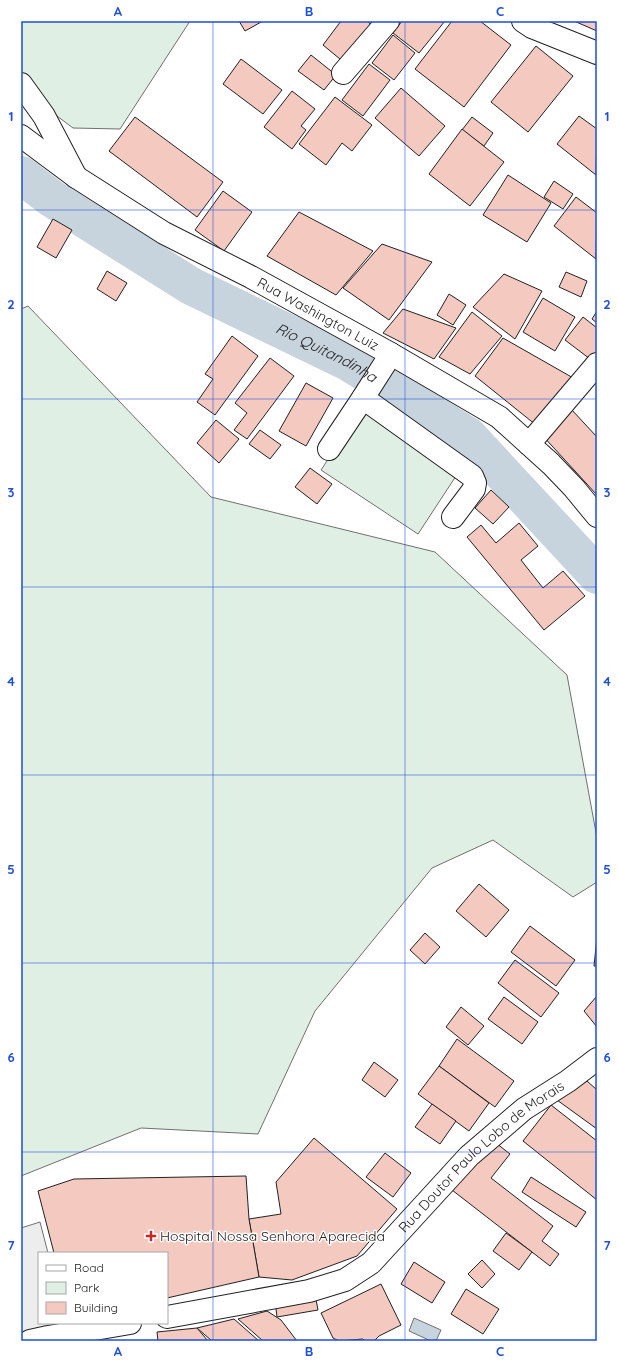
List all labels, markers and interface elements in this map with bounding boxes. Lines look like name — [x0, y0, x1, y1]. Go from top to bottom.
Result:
text: A — [114, 3, 123, 19]
text: B — [305, 3, 313, 19]
text: C — [496, 3, 504, 19]
text: 1 — [8, 108, 14, 124]
text: 1 — [604, 108, 610, 124]
street label: Rua Washington Luiz — [254, 273, 382, 355]
text: 2 — [7, 296, 15, 312]
text: 2 — [603, 296, 611, 312]
water label: Rio Quitandinha — [273, 318, 381, 387]
text: 3 — [8, 484, 15, 500]
text: 3 — [604, 484, 611, 500]
text: 4 — [7, 673, 15, 689]
text: 4 — [603, 673, 611, 689]
text: 5 — [7, 861, 15, 877]
text: 5 — [603, 861, 611, 877]
text: 6 — [7, 1049, 15, 1065]
text: 6 — [603, 1049, 611, 1065]
street label: Rua Doutor Paulo Lobo de Morais — [394, 1077, 568, 1236]
place label: Hospital Nossa Senhora Aparecida — [160, 1227, 385, 1245]
marker: Hospital Nossa Senhora Aparecida — [145, 1230, 157, 1242]
text: 7 — [7, 1237, 15, 1253]
text: 7 — [603, 1237, 611, 1253]
legend — [38, 1252, 168, 1324]
text: Road — [74, 1260, 104, 1275]
text: Park — [74, 1280, 99, 1295]
text: Building — [74, 1300, 118, 1315]
text: A — [114, 1343, 123, 1359]
text: B — [305, 1343, 313, 1359]
text: C — [496, 1343, 504, 1359]

